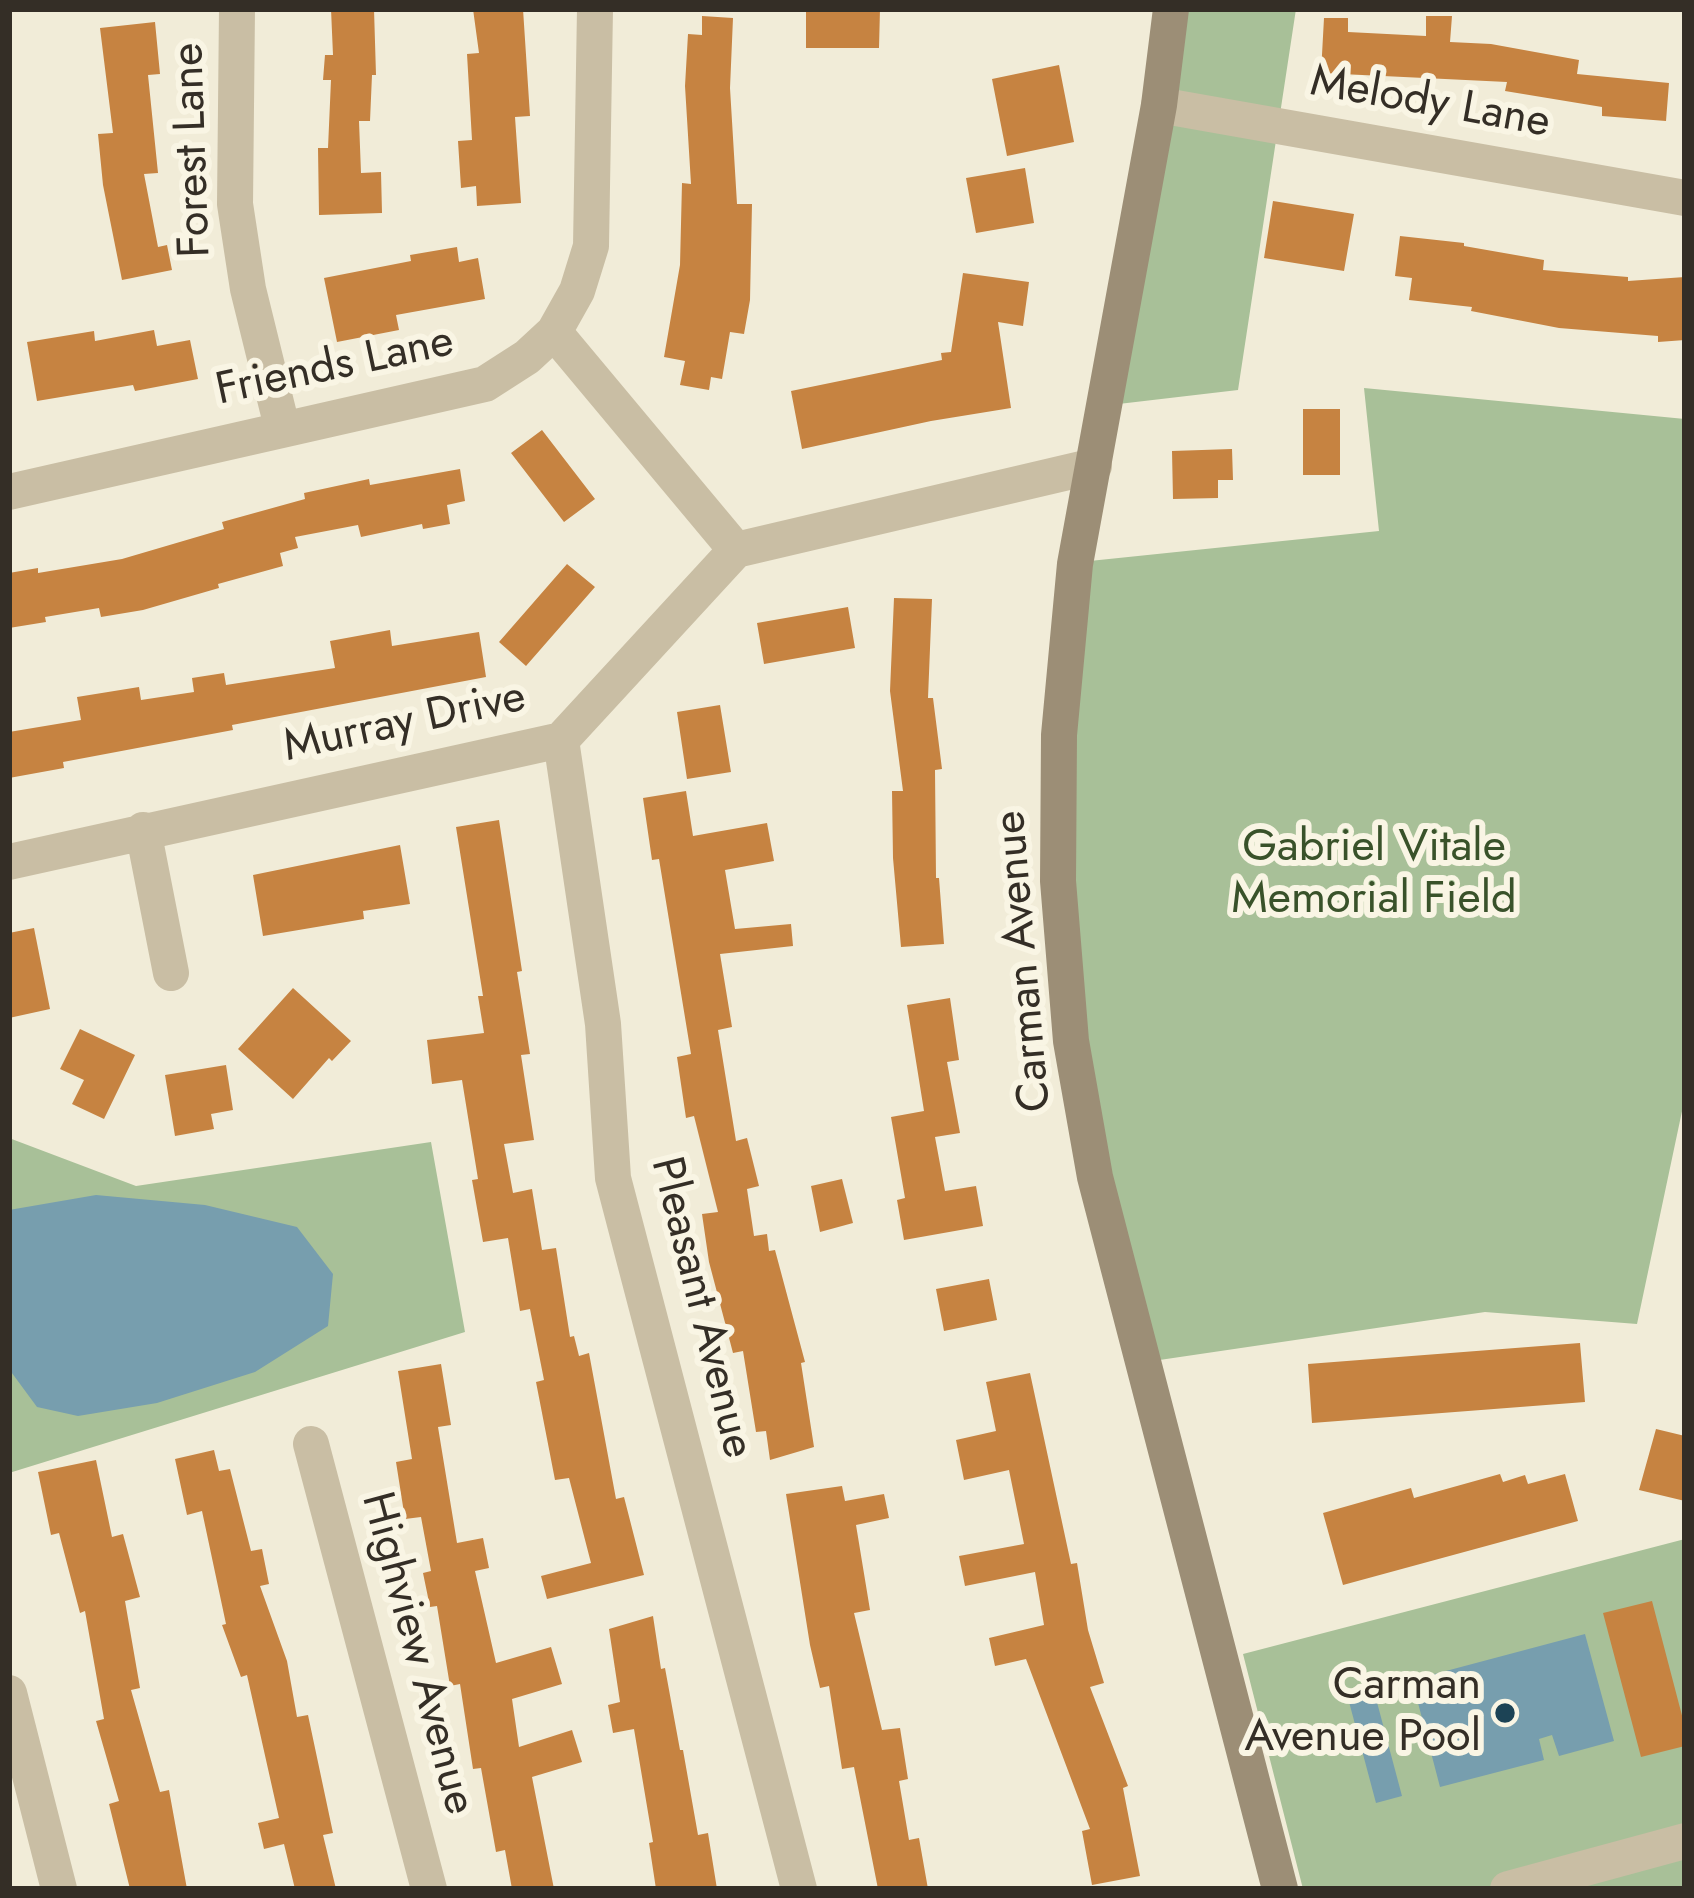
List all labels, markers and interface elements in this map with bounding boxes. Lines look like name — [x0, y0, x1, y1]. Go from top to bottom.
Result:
street label: Forest Lane — [163, 42, 225, 258]
street label: Melody Lane — [1306, 56, 1554, 152]
street label: Friends Lane — [211, 316, 459, 420]
street label: Murray Drive — [279, 672, 531, 776]
street label: Carman Avenue — [985, 808, 1065, 1114]
park label: Gabriel Vitale Memorial Field — [1231, 822, 1517, 928]
street label: Pleasant Avenue — [637, 1152, 763, 1464]
street label: Highview Avenue — [347, 1487, 485, 1821]
place label: Carman Avenue Pool — [1245, 1660, 1481, 1766]
marker: Carman Avenue Pool — [1492, 1700, 1518, 1726]

